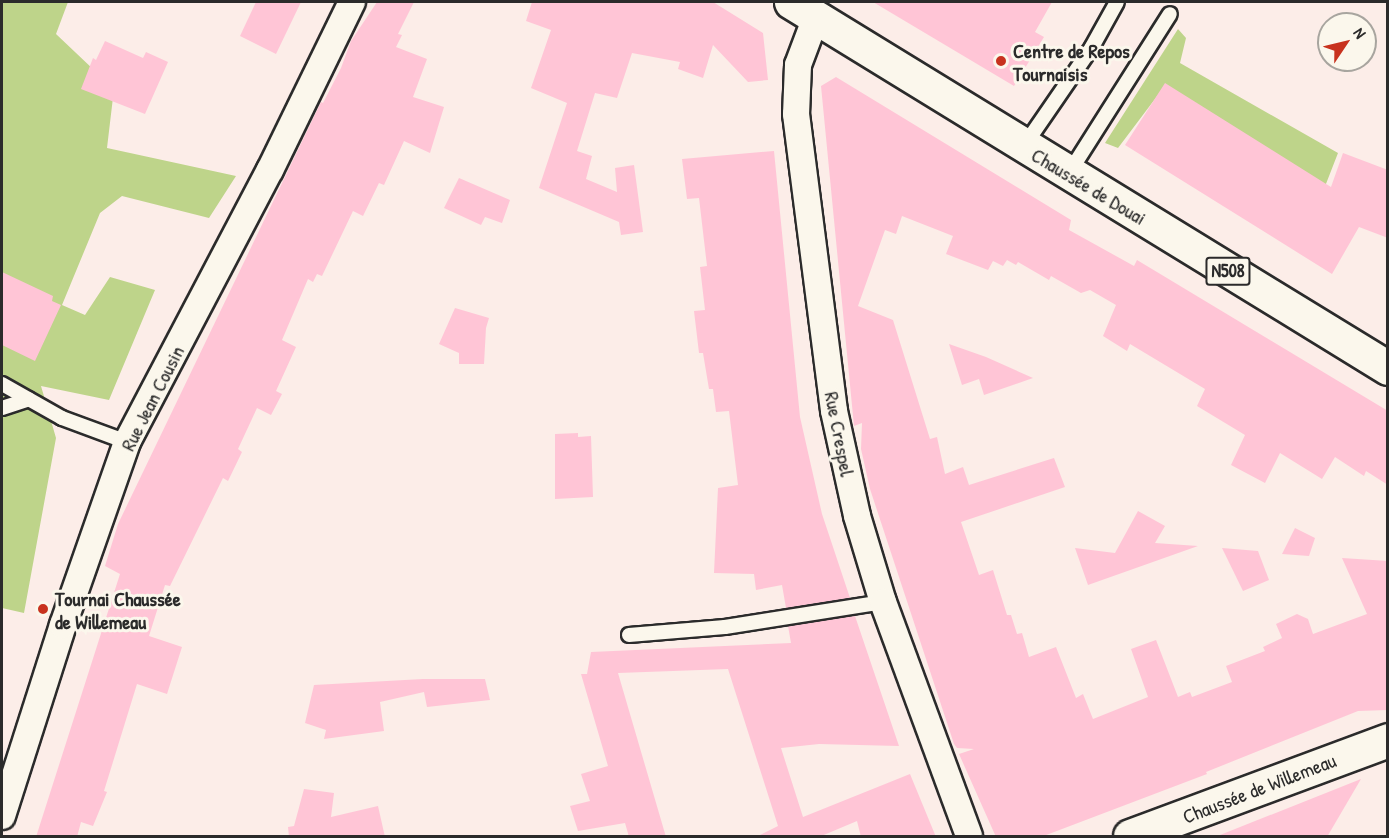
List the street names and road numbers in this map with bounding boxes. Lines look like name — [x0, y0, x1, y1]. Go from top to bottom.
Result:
street label: Chaussée de Douai — [1027, 142, 1151, 230]
road number: N508 — [1204, 256, 1252, 286]
street label: Rue Jean Cousin — [115, 341, 189, 455]
street label: Rue Crespel — [820, 390, 860, 478]
street label: Chaussée de Willemeau — [1179, 748, 1339, 828]

